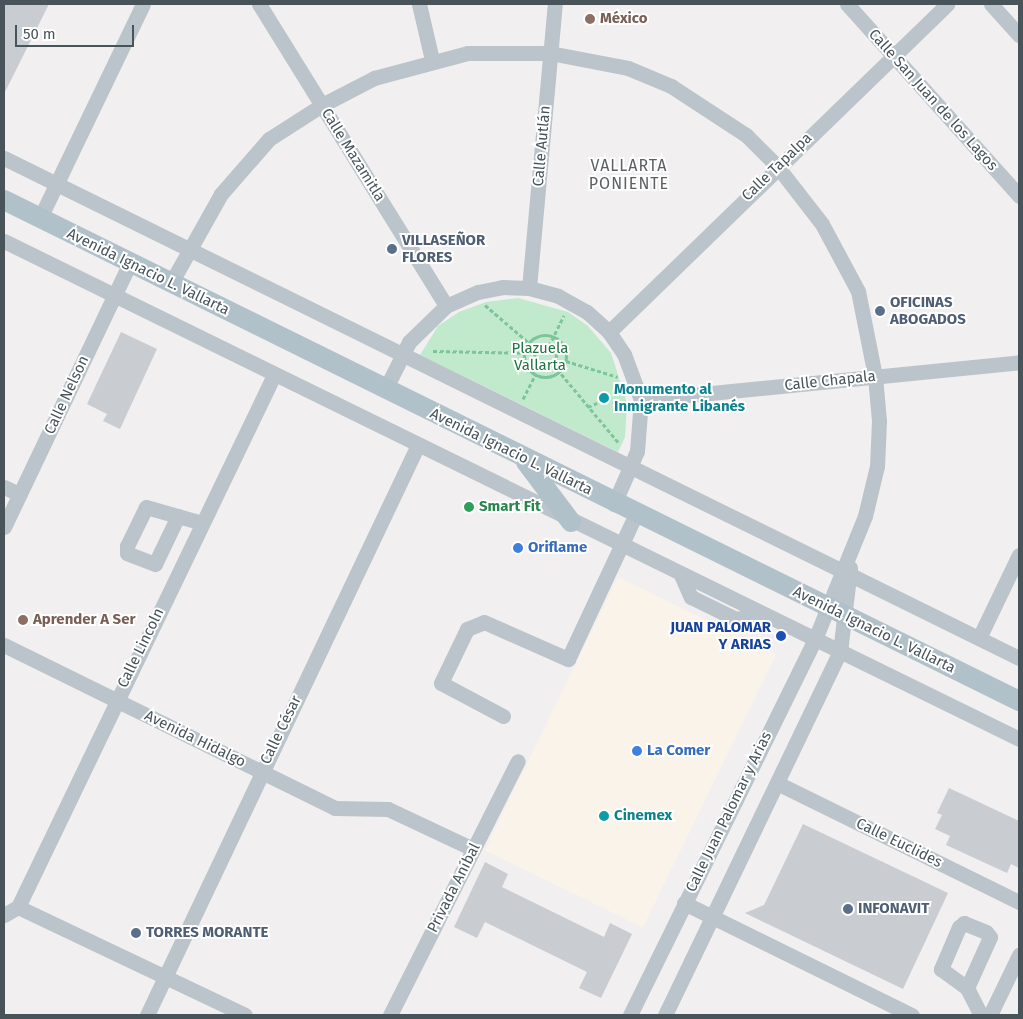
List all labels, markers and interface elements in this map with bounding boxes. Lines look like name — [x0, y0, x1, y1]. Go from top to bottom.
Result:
place label: México — [600, 10, 647, 28]
marker: México — [584, 13, 596, 25]
scale bar — [18, 15, 136, 47]
text: 50 m — [23, 25, 56, 43]
street label: Calle San Juan de los Lagos — [865, 26, 1001, 174]
street label: Calle Mazamitla — [317, 105, 389, 205]
street label: Calle Autlán — [530, 105, 554, 187]
street label: Calle Tapalpa — [738, 129, 816, 205]
district label: VALLARTA PONIENTE — [588, 156, 670, 194]
street label: Avenida Ignacio L. Vallarta — [64, 225, 232, 319]
place label: VILLASEÑOR FLORES — [402, 231, 485, 266]
marker: VILLASEÑOR FLORES — [386, 243, 398, 255]
place label: OFICINAS ABOGADOS — [890, 293, 966, 328]
marker: OFICINAS ABOGADOS — [874, 305, 886, 317]
park label: Plazuela Vallarta — [512, 339, 568, 374]
street label: Calle Nelson — [41, 353, 93, 437]
street label: Calle Chapala — [784, 367, 876, 395]
place label: Monumento al Inmigrante Libanés — [614, 380, 745, 415]
marker: Monumento al Inmigrante Libanés — [598, 392, 610, 404]
street label: Avenida Ignacio L. Vallarta — [427, 405, 595, 499]
place label: Smart Fit — [479, 498, 541, 516]
marker: Smart Fit — [463, 501, 475, 513]
place label: Oriflame — [528, 539, 587, 557]
marker: Oriflame — [512, 542, 524, 554]
street label: Avenida Ignacio L. Vallarta — [790, 583, 958, 677]
street label: Calle Lincoln — [114, 605, 168, 691]
place label: Aprender A Ser — [33, 611, 135, 629]
marker: Aprender A Ser — [17, 614, 29, 626]
place label: JUAN PALOMAR Y ARIAS — [670, 618, 771, 653]
marker: JUAN PALOMAR Y ARIAS — [775, 630, 787, 642]
street label: Calle César — [257, 693, 305, 767]
street label: Avenida Hidalgo — [141, 707, 249, 771]
street label: Calle Juan Palomar y Arias — [682, 729, 776, 895]
place label: La Comer — [647, 742, 710, 760]
marker: La Comer — [631, 745, 643, 757]
place label: Cinemex — [614, 807, 672, 825]
marker: Cinemex — [598, 810, 610, 822]
street label: Calle Euclides — [853, 814, 945, 872]
street label: Privada Aníbal — [424, 840, 484, 936]
place label: INFONAVIT — [858, 900, 929, 918]
marker: INFONAVIT — [842, 903, 854, 915]
place label: TORRES MORANTE — [146, 924, 268, 942]
marker: TORRES MORANTE — [130, 927, 142, 939]

